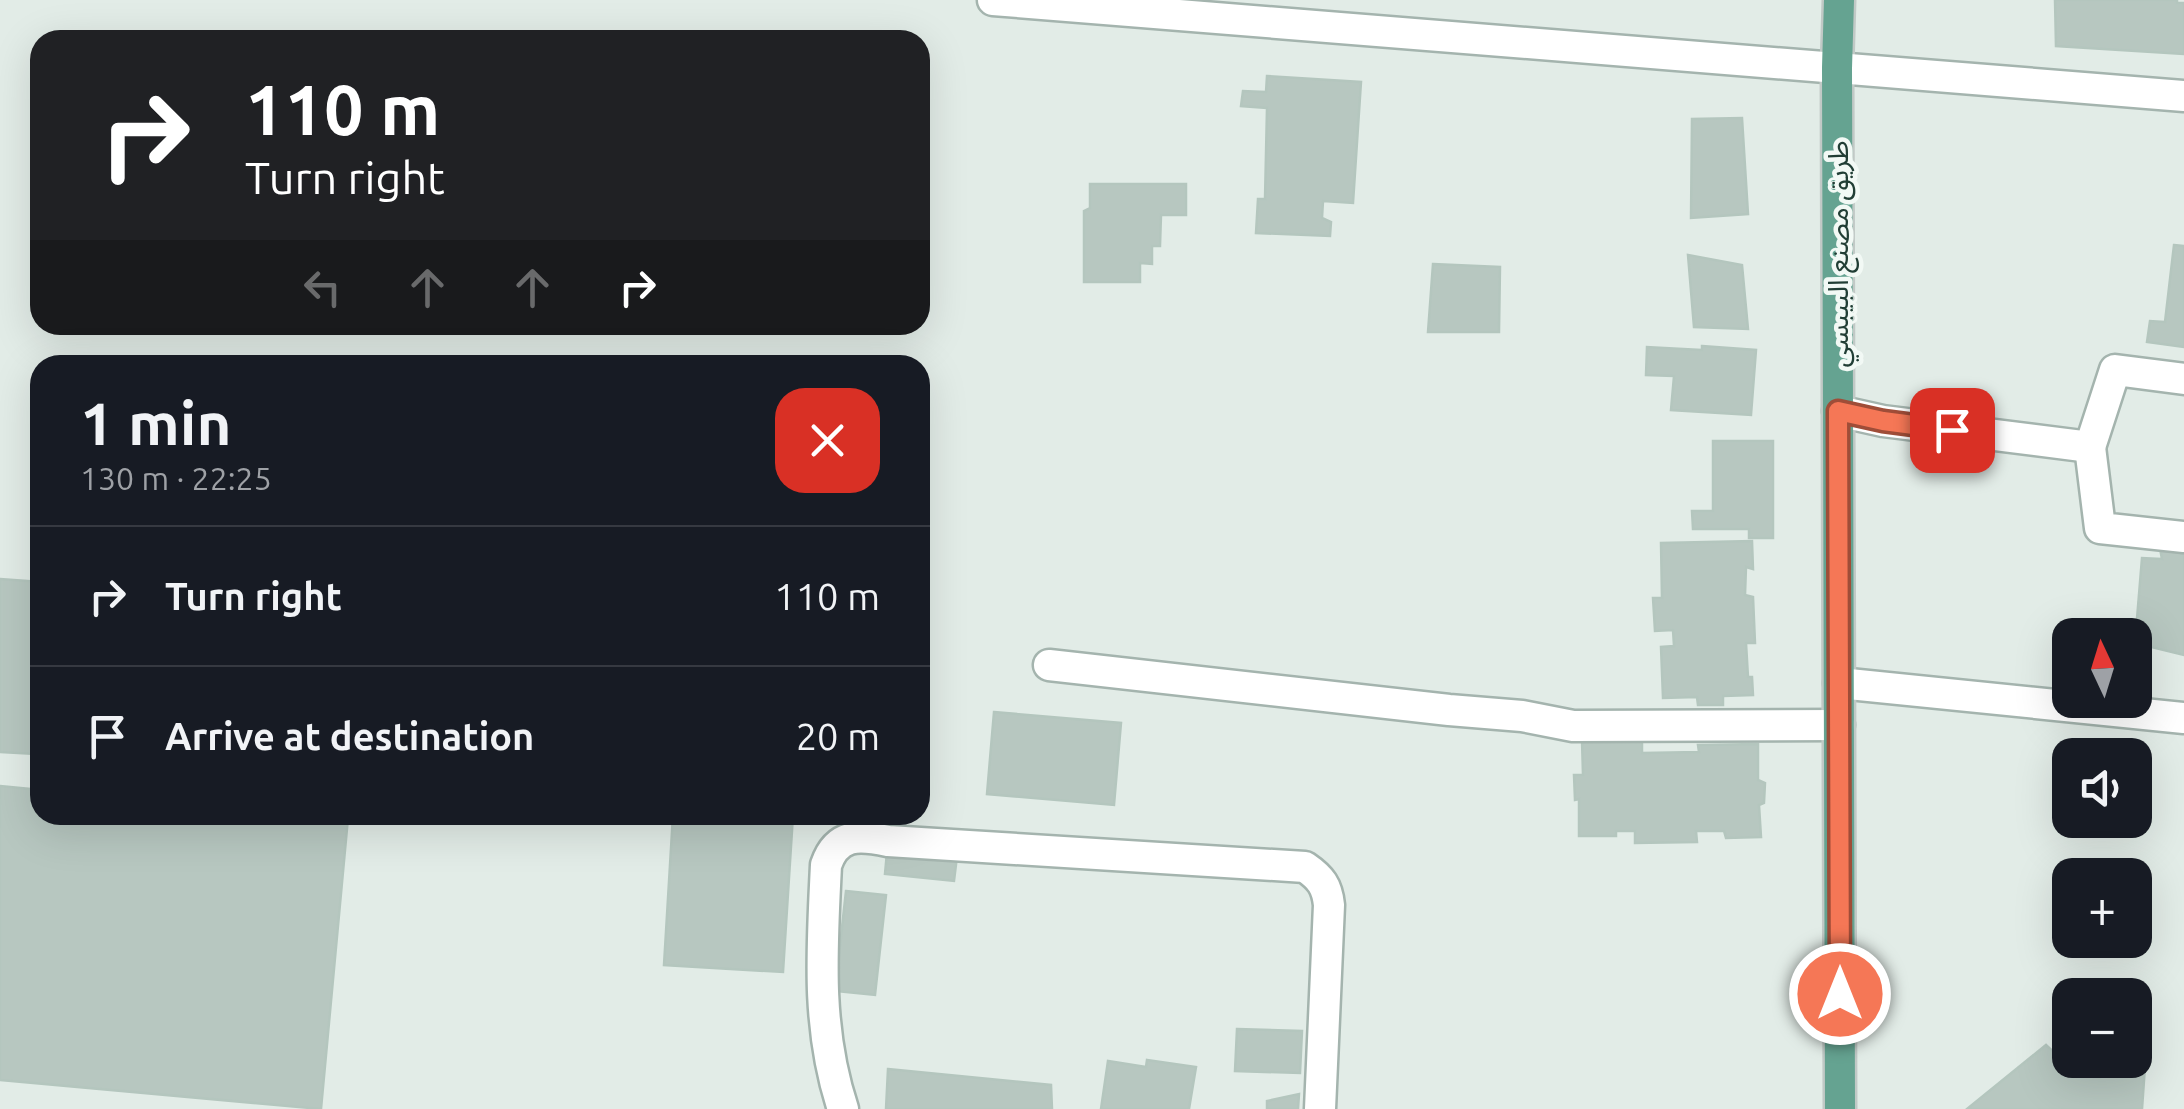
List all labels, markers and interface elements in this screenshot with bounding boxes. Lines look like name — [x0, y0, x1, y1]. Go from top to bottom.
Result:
icon: right — [80, 70, 210, 200]
text: 110 m — [245, 70, 440, 148]
street label: طريق مصنع البيبسي — [1822, 141, 1859, 367]
text: Turn right — [245, 152, 445, 203]
icon: left — [295, 260, 350, 315]
icon: ahead — [400, 260, 455, 315]
icon: ahead — [505, 260, 560, 315]
icon: right — [610, 260, 665, 315]
button: close — [775, 388, 880, 493]
pin — [1910, 388, 1995, 473]
text: 1 min — [80, 389, 232, 456]
icon: arrive — [1925, 403, 1980, 458]
text: 130 m · 22:25 — [80, 460, 272, 496]
icon: right — [80, 569, 135, 624]
text: Turn right — [165, 575, 342, 617]
text: 110 m — [774, 575, 880, 617]
north arrow — [2052, 618, 2152, 718]
map controls — [2052, 618, 2152, 1078]
icon: arrive — [80, 709, 135, 764]
text: Arrive at destination — [165, 715, 534, 757]
text: 20 m — [796, 715, 880, 757]
button: sound — [2052, 738, 2152, 838]
button: + — [2052, 858, 2152, 958]
position arrow — [1788, 942, 1892, 1046]
button: − — [2052, 978, 2152, 1078]

